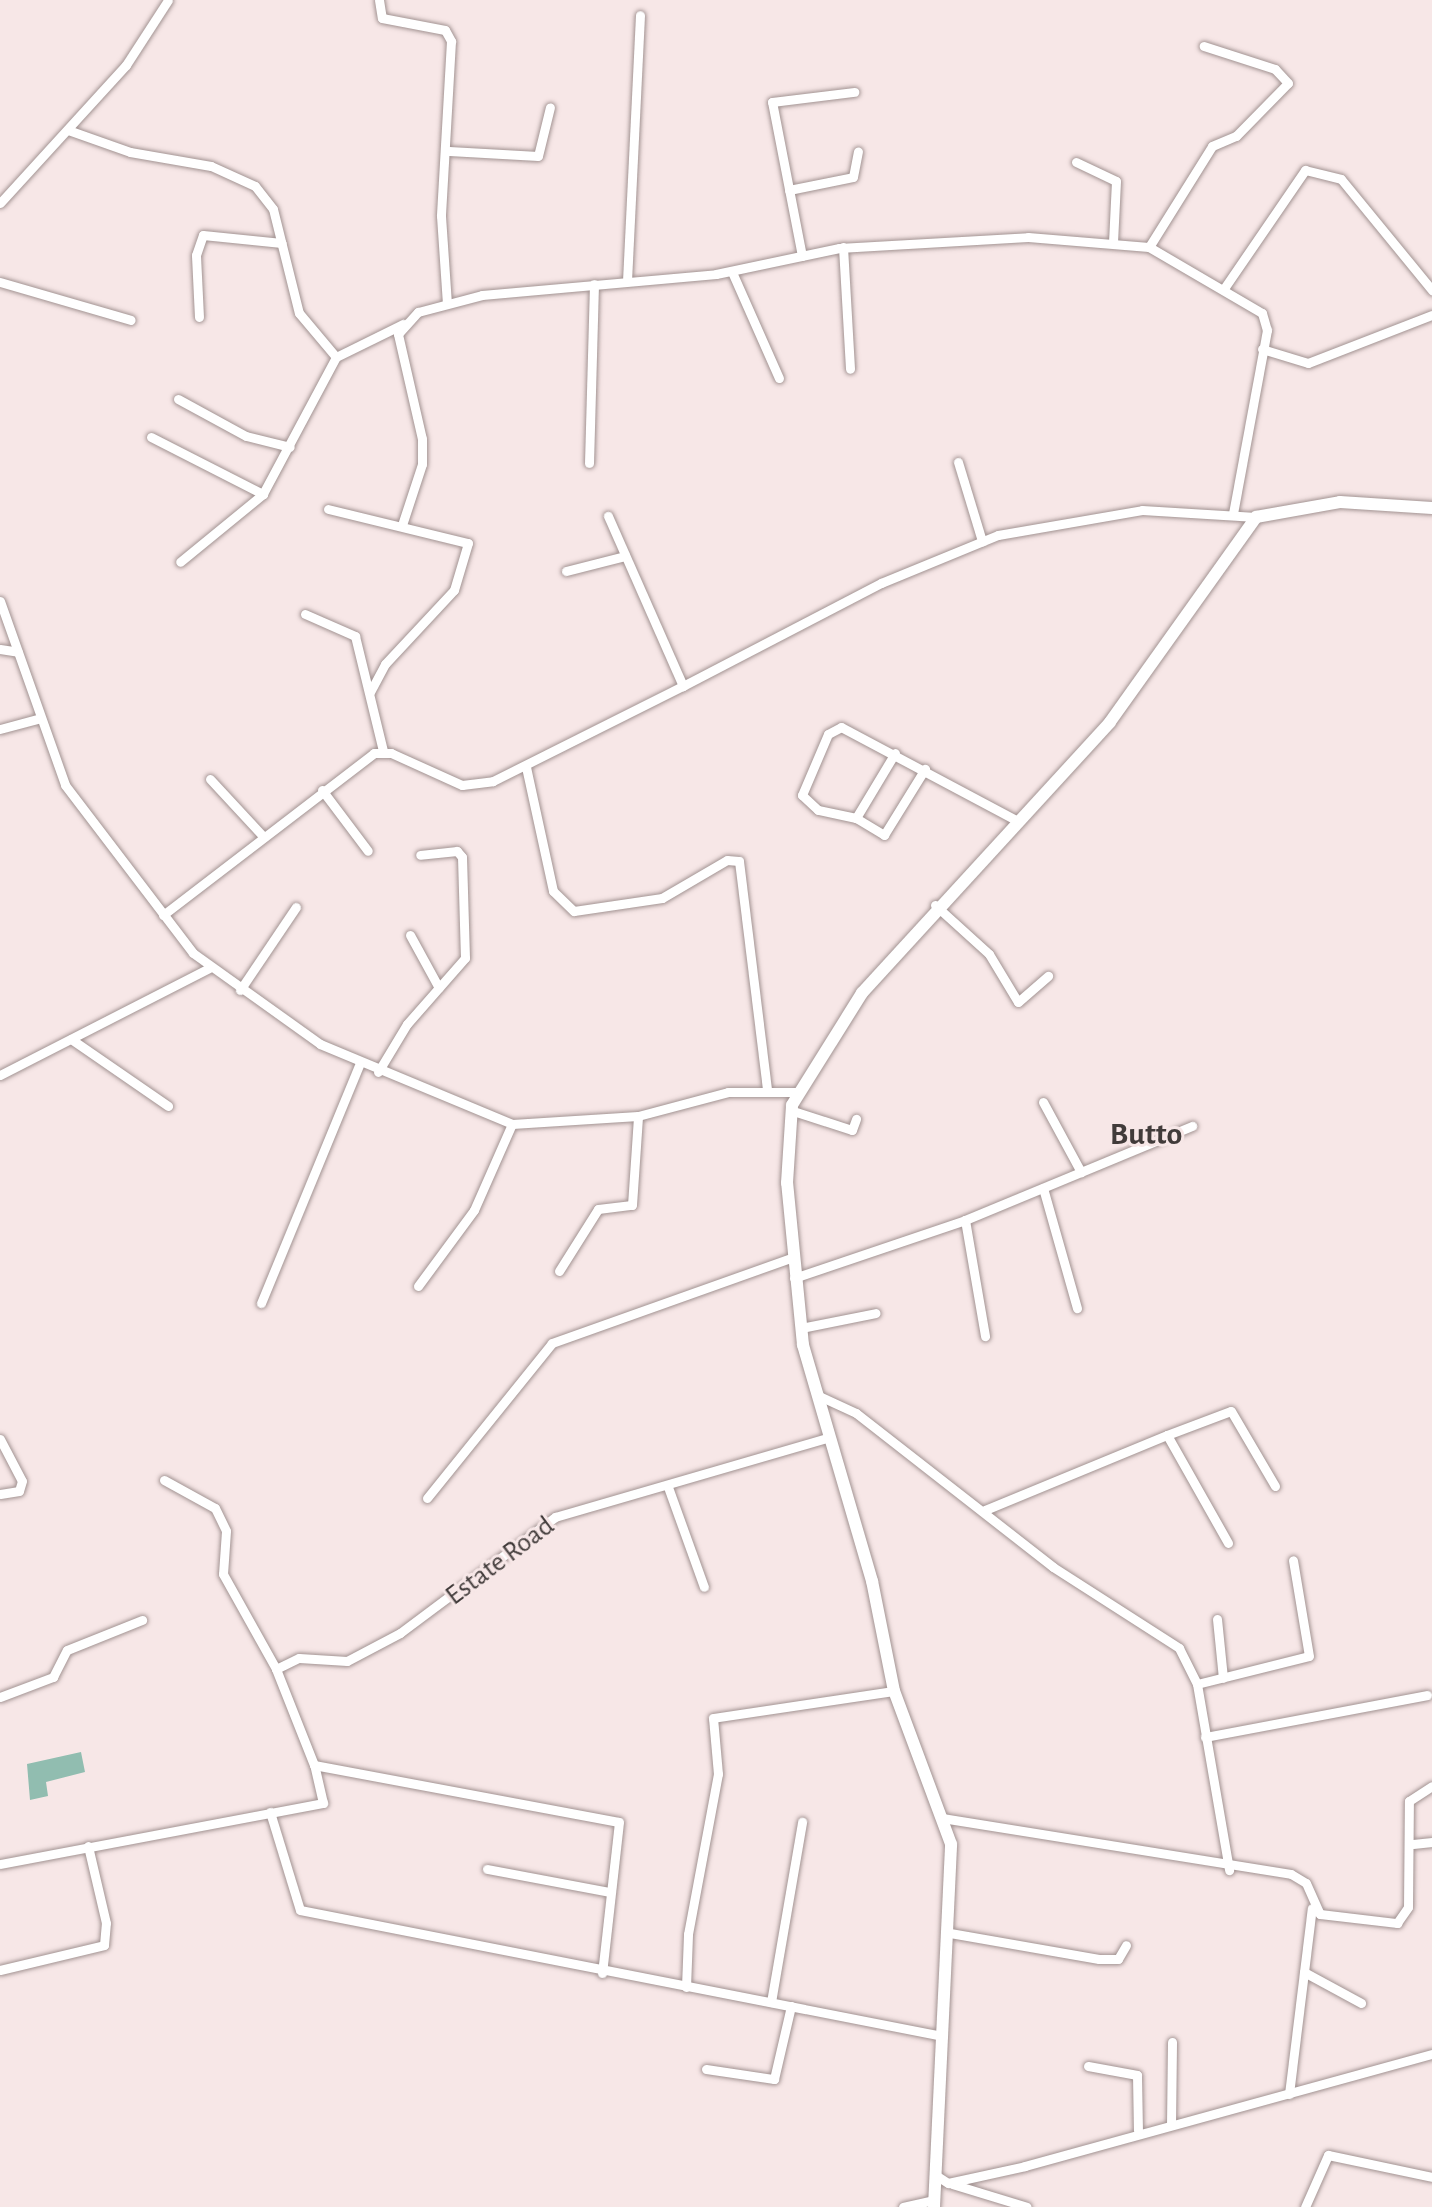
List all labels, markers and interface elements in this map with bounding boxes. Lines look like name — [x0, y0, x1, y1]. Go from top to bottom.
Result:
district label: Butto — [1110, 1115, 1182, 1153]
street label: Estate Road — [439, 1509, 561, 1613]

